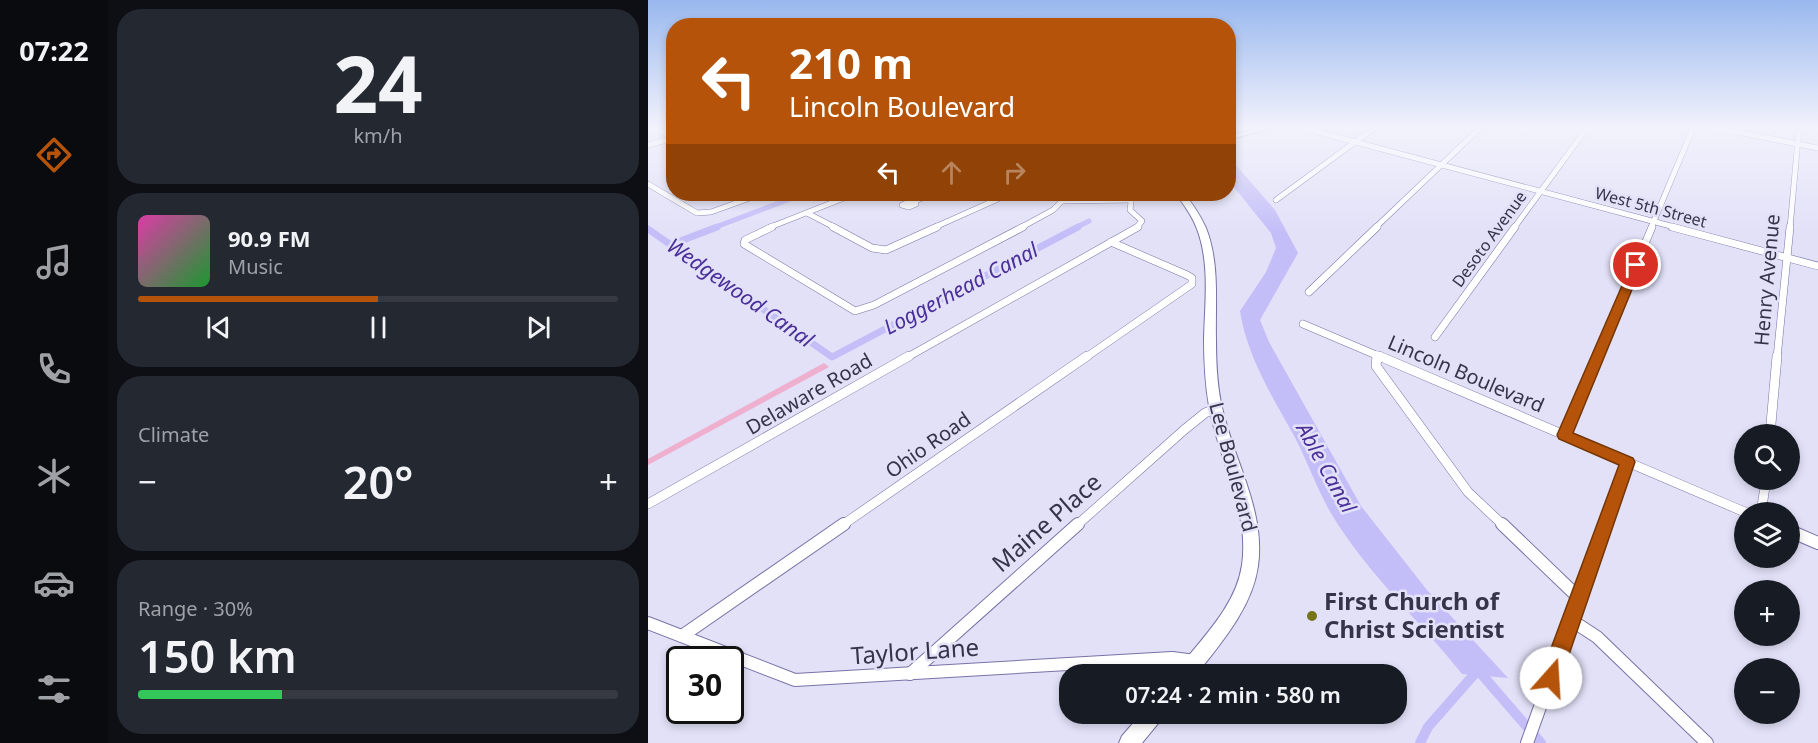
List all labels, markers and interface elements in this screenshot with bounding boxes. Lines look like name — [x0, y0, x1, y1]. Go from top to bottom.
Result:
text: 24 — [333, 30, 423, 136]
text: 07:22 — [19, 32, 89, 69]
text: 210 m — [789, 34, 913, 91]
icon: left — [690, 42, 768, 120]
text: Lincoln Boulevard — [789, 88, 1015, 125]
text: km/h — [353, 122, 403, 149]
icon: directions — [33, 134, 75, 176]
icon: left — [872, 156, 905, 189]
icon: ahead — [935, 156, 968, 189]
icon: right — [998, 156, 1031, 189]
street label: West 5th Street — [1593, 182, 1710, 233]
street label: Desoto Avenue — [1447, 186, 1531, 292]
street label: Henry Avenue — [1747, 213, 1786, 347]
text: 90.9 FM — [228, 223, 310, 253]
water label: Wedgewood Canal — [662, 231, 820, 353]
water label: Loggerhead Canal — [878, 235, 1043, 341]
pin — [1610, 239, 1661, 290]
icon: music — [33, 241, 75, 283]
icon: arrive — [1619, 248, 1652, 281]
text: Music — [228, 253, 283, 280]
icon: previous — [202, 311, 235, 344]
icon: pause — [362, 311, 395, 344]
icon: next — [522, 311, 555, 344]
street label: Lincoln Boulevard — [1384, 328, 1549, 419]
street label: Delaware Road — [741, 346, 877, 441]
icon: phone — [33, 348, 75, 390]
street label: Lee Boulevard — [1203, 399, 1264, 535]
street label: Ohio Road — [880, 405, 976, 484]
water label: Able Canal — [1290, 416, 1363, 518]
text: Climate — [138, 421, 209, 448]
map controls — [1734, 424, 1800, 724]
button: search — [1734, 424, 1800, 490]
text: 20° — [343, 451, 413, 512]
icon: climate — [33, 455, 75, 497]
text: − — [138, 459, 157, 504]
text: + — [599, 459, 618, 504]
street label: Maine Place — [984, 465, 1108, 579]
button: layers — [1734, 502, 1800, 568]
icon: car — [33, 562, 75, 604]
button: + — [1734, 580, 1800, 646]
place label: First Church of Christ Scientist — [1324, 584, 1504, 645]
text: Range · 30% — [138, 595, 253, 622]
marker: First Church of Christ Scientist — [1305, 609, 1319, 623]
text: 150 km — [138, 625, 297, 686]
street label: Taylor Lane — [850, 630, 980, 671]
speed limit sign: 30 — [666, 646, 744, 724]
position arrow — [1519, 646, 1583, 710]
button: − — [1734, 658, 1800, 724]
icon: filters — [33, 668, 75, 710]
text: 07:24 · 2 min · 580 m — [1125, 679, 1341, 709]

